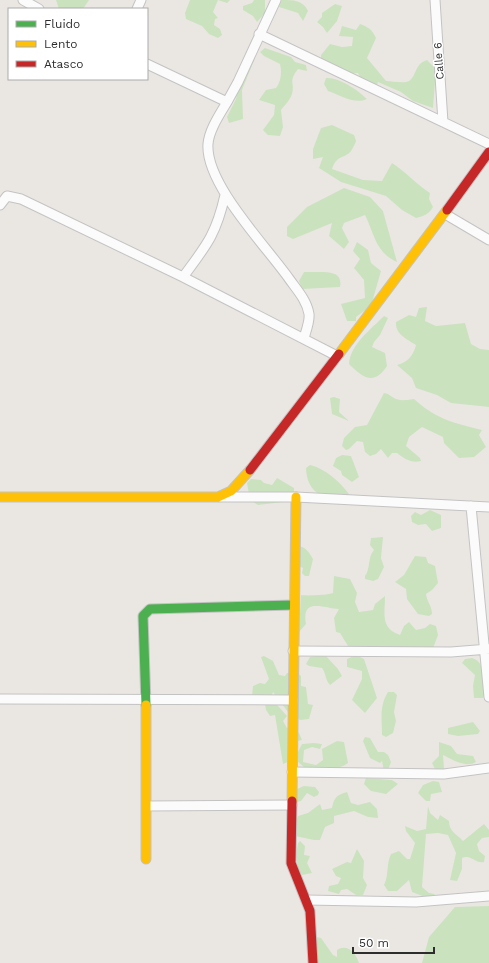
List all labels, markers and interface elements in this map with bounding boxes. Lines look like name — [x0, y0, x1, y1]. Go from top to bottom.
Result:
legend — [8, 8, 148, 80]
text: Fluido — [44, 17, 80, 31]
text: Lento — [44, 37, 78, 51]
street label: Calle 6 — [431, 42, 447, 80]
text: Atasco — [44, 57, 84, 71]
scale bar — [353, 929, 434, 955]
text: 50 m — [359, 936, 389, 950]

